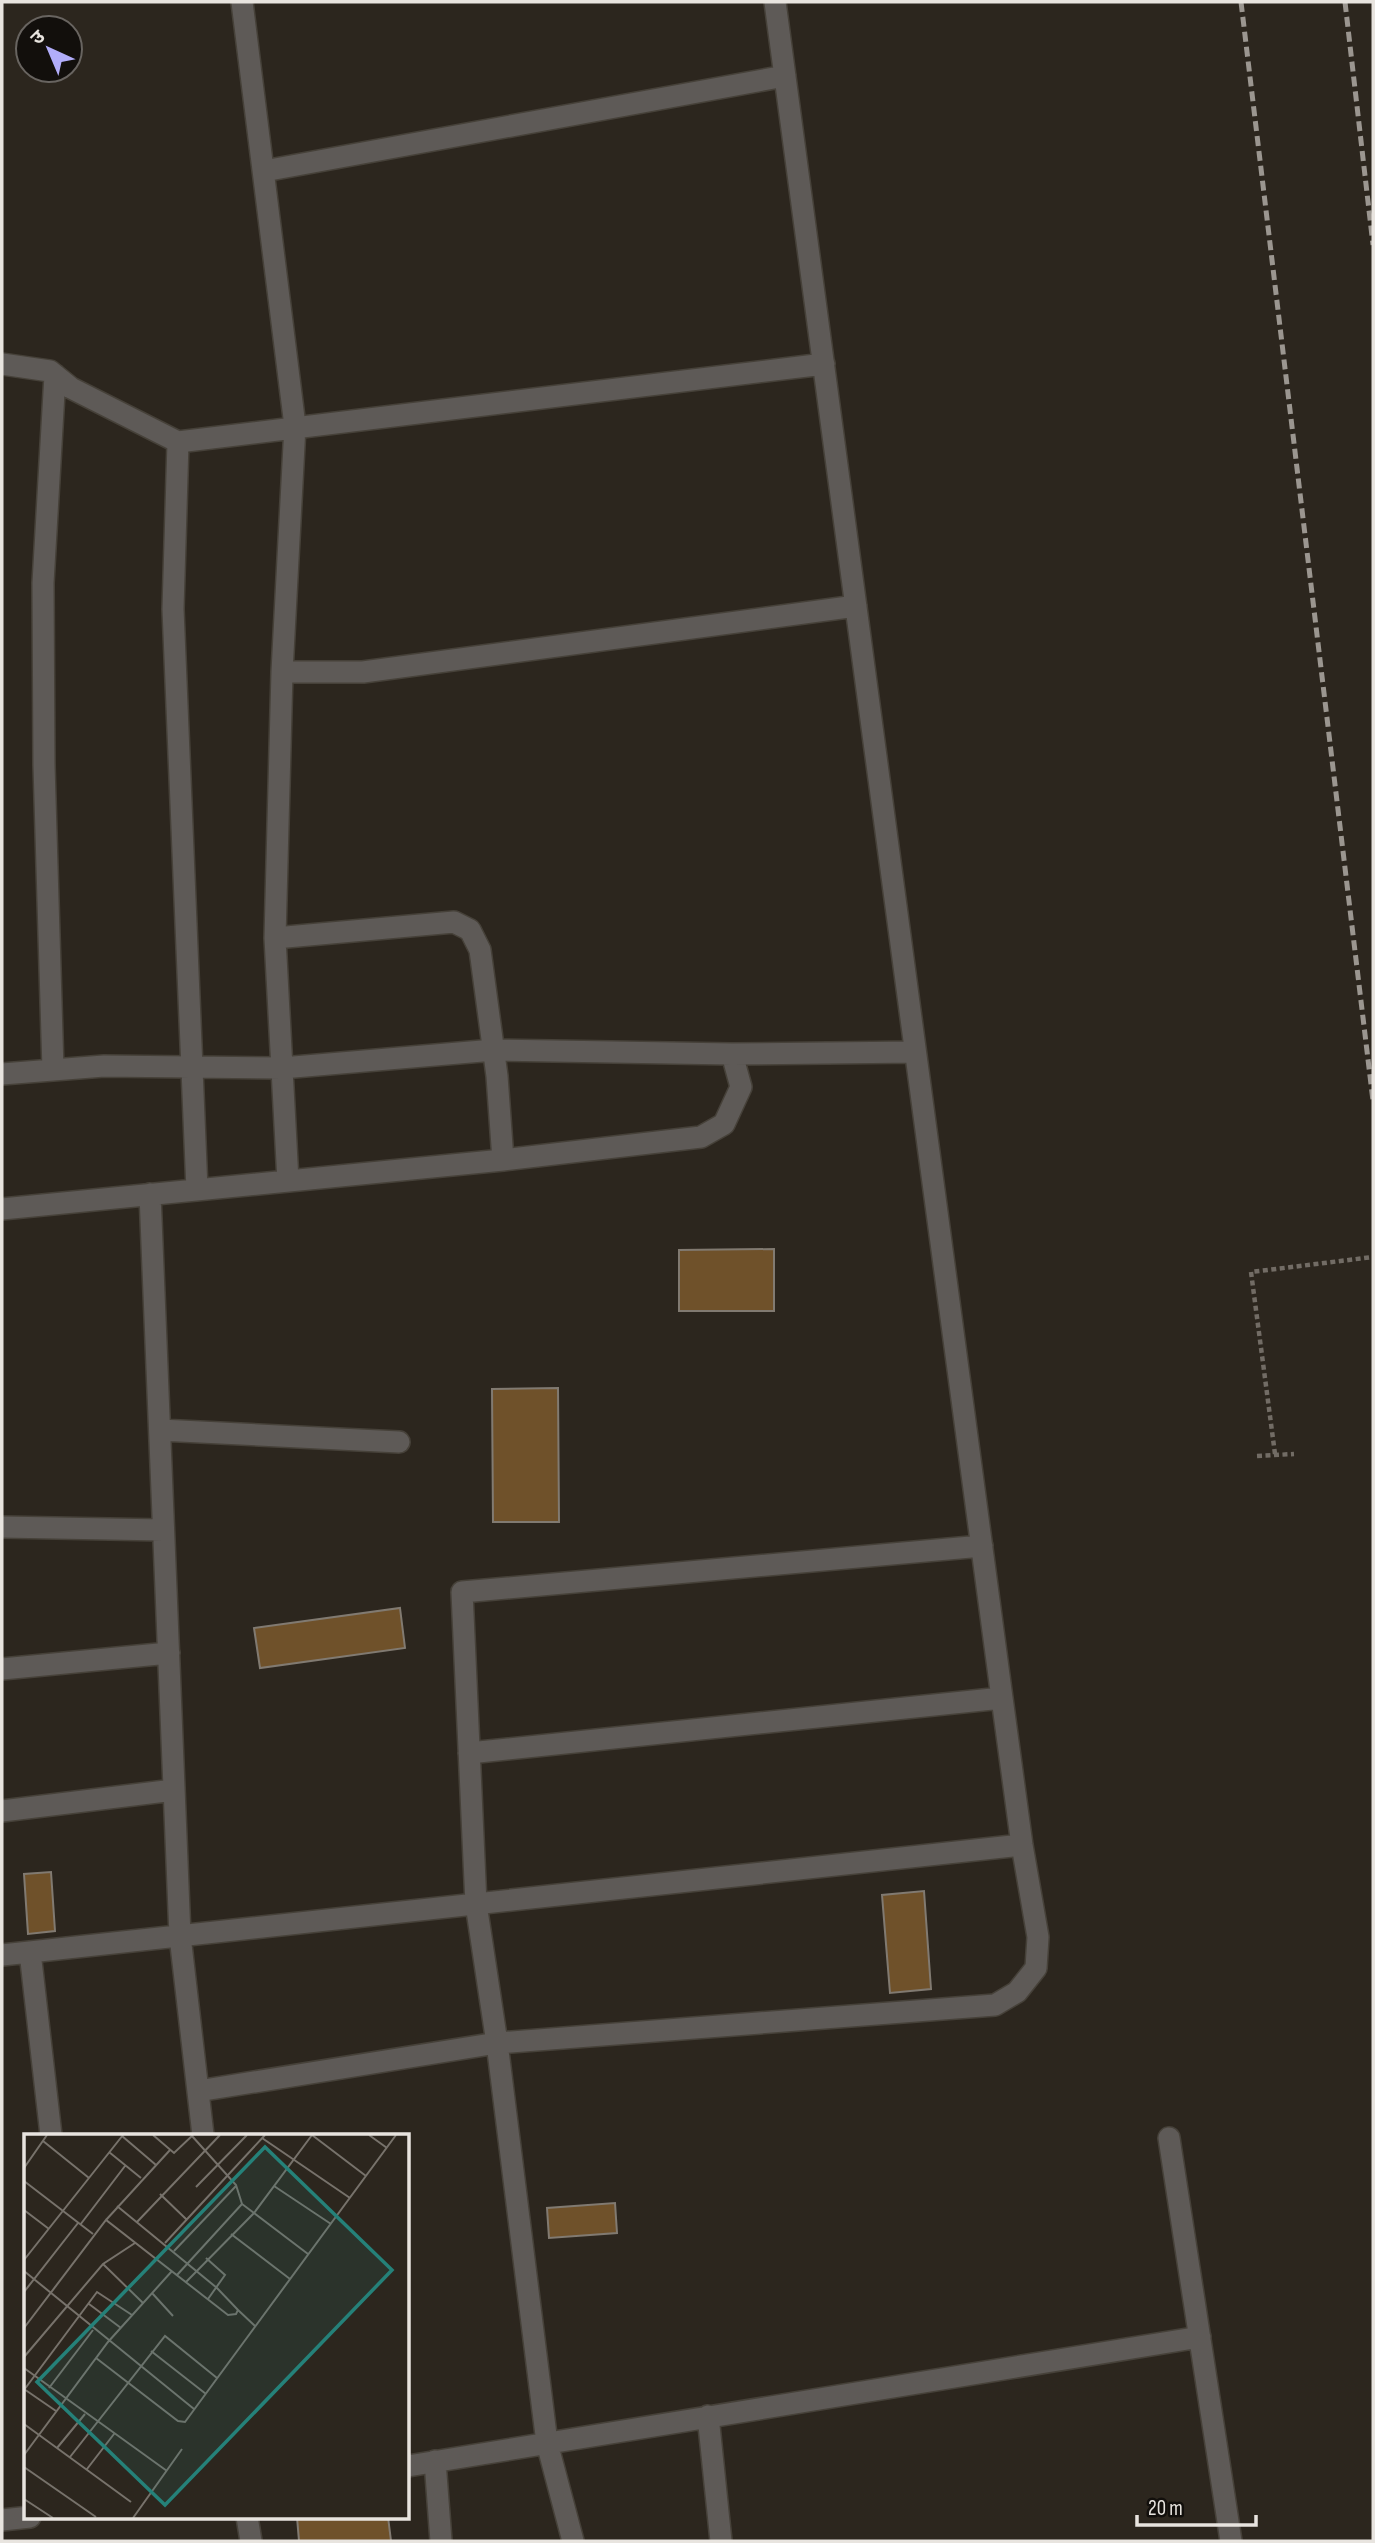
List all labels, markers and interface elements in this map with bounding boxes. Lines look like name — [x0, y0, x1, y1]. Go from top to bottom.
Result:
north arrow — [14, 14, 84, 84]
text: उ — [26, 25, 51, 50]
inset map — [24, 2134, 410, 2518]
scale bar — [1137, 2484, 1256, 2528]
text: 20 m — [1148, 2496, 1183, 2521]

